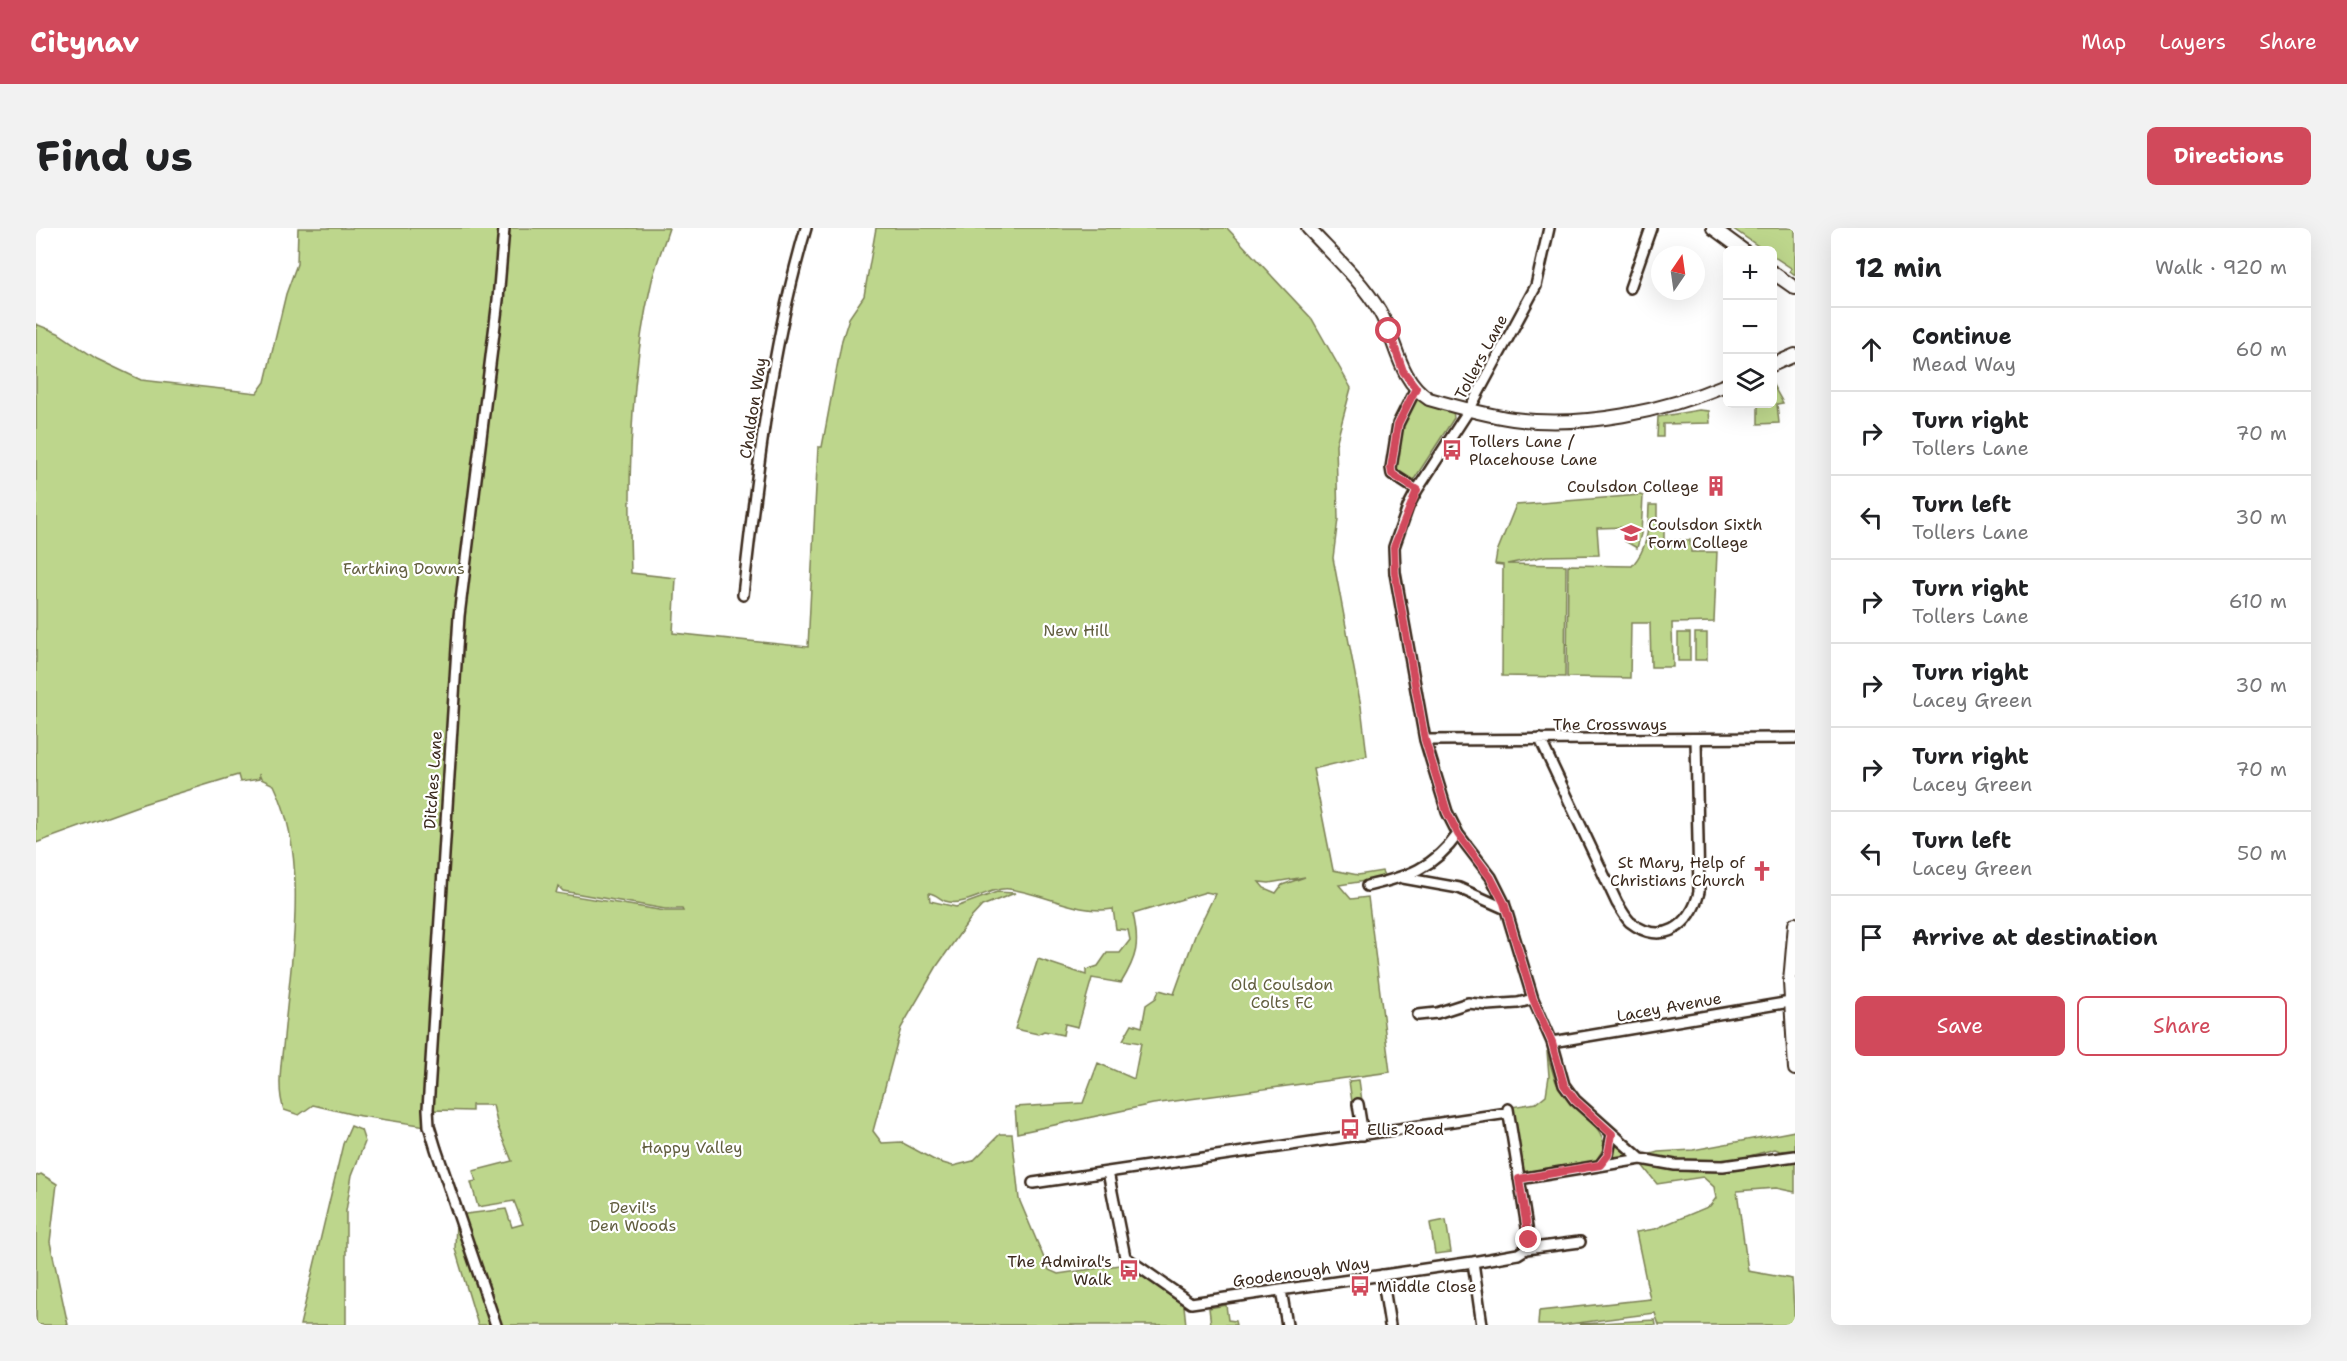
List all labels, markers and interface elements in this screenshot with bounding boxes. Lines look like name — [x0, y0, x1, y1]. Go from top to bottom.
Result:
text: Citynav — [30, 23, 139, 61]
text: Map — [2081, 28, 2126, 56]
text: Layers — [2159, 28, 2226, 56]
text: Share — [2259, 28, 2317, 56]
button: Directions — [2147, 127, 2311, 185]
text: Find us — [36, 128, 193, 184]
north arrow — [1651, 246, 1705, 300]
map controls — [1723, 246, 1777, 408]
button: + — [1723, 246, 1777, 300]
text: 12 min — [1855, 250, 1942, 285]
text: Walk · 920 m — [2155, 254, 2287, 280]
button: − — [1723, 300, 1777, 354]
street label: Tollers Lane — [1450, 311, 1512, 403]
route start — [1375, 317, 1401, 343]
text: Continue — [1912, 322, 2012, 351]
icon: ahead — [1855, 333, 1888, 366]
text: 60 m — [2235, 336, 2287, 362]
text: Mead Way — [1912, 351, 2016, 377]
button: layers — [1723, 354, 1777, 408]
street label: Chaldon Way — [735, 356, 771, 460]
text: Turn right — [1912, 406, 2029, 435]
icon: right — [1855, 417, 1888, 450]
text: 70 m — [2235, 420, 2287, 446]
place label: Tollers Lane / Placehouse Lane — [1469, 431, 1598, 470]
text: Tollers Lane — [1912, 435, 2029, 461]
bus stop icon: Tollers Lane / Placehouse Lane — [1440, 438, 1464, 462]
building icon: Coulsdon College — [1704, 474, 1728, 498]
place label: Coulsdon College — [1567, 476, 1699, 497]
text: Turn left — [1912, 490, 2011, 519]
icon: left — [1855, 501, 1888, 534]
text: 30 m — [2235, 504, 2287, 530]
place label: Coulsdon Sixth Form College — [1648, 514, 1763, 553]
text: Tollers Lane — [1912, 519, 2029, 545]
school or university icon: Coulsdon Sixth Form College — [1619, 521, 1643, 545]
park label: Farthing Downs — [343, 558, 465, 579]
text: Turn right — [1912, 574, 2029, 603]
icon: right — [1855, 585, 1888, 618]
text: 610 m — [2229, 588, 2287, 614]
text: Tollers Lane — [1912, 603, 2029, 629]
park label: New Hill — [1043, 620, 1109, 641]
text: Turn right — [1912, 658, 2029, 687]
icon: right — [1855, 669, 1888, 702]
text: 30 m — [2235, 672, 2287, 698]
text: Lacey Green — [1912, 687, 2032, 713]
street label: The Crossways — [1553, 714, 1667, 735]
street label: Ditches Lane — [419, 730, 447, 830]
text: Turn right — [1912, 742, 2029, 771]
icon: right — [1855, 753, 1888, 786]
text: 70 m — [2235, 756, 2287, 782]
text: Lacey Green — [1912, 771, 2032, 797]
text: Turn left — [1912, 826, 2011, 855]
icon: left — [1855, 837, 1888, 870]
text: 50 m — [2237, 840, 2287, 866]
place label: St Mary, Help of Christians Church — [1610, 852, 1746, 891]
text: Lacey Green — [1912, 855, 2032, 881]
church icon: St Mary, Help of Christians Church — [1750, 859, 1774, 883]
icon: arrive — [1855, 921, 1888, 954]
text: Arrive at destination — [1912, 923, 2158, 952]
park label: Old Coulsdon Colts FC — [1231, 974, 1333, 1013]
street label: Lacey Avenue — [1615, 987, 1723, 1027]
button: Save — [1855, 996, 2065, 1056]
button: Share — [2077, 996, 2287, 1056]
bus stop icon: Ellis Road — [1338, 1117, 1362, 1141]
place label: Ellis Road — [1367, 1119, 1444, 1140]
park label: Happy Valley — [642, 1137, 742, 1158]
park label: Devil's Den Woods — [590, 1197, 676, 1236]
route end — [1515, 1226, 1541, 1252]
place label: The Admiral's Walk — [1007, 1251, 1112, 1290]
street label: Goodenough Way — [1231, 1252, 1371, 1292]
bus stop icon: The Admiral's Walk — [1117, 1258, 1141, 1282]
bus stop icon: Middle Close — [1348, 1274, 1372, 1298]
place label: Middle Close — [1377, 1276, 1477, 1297]

